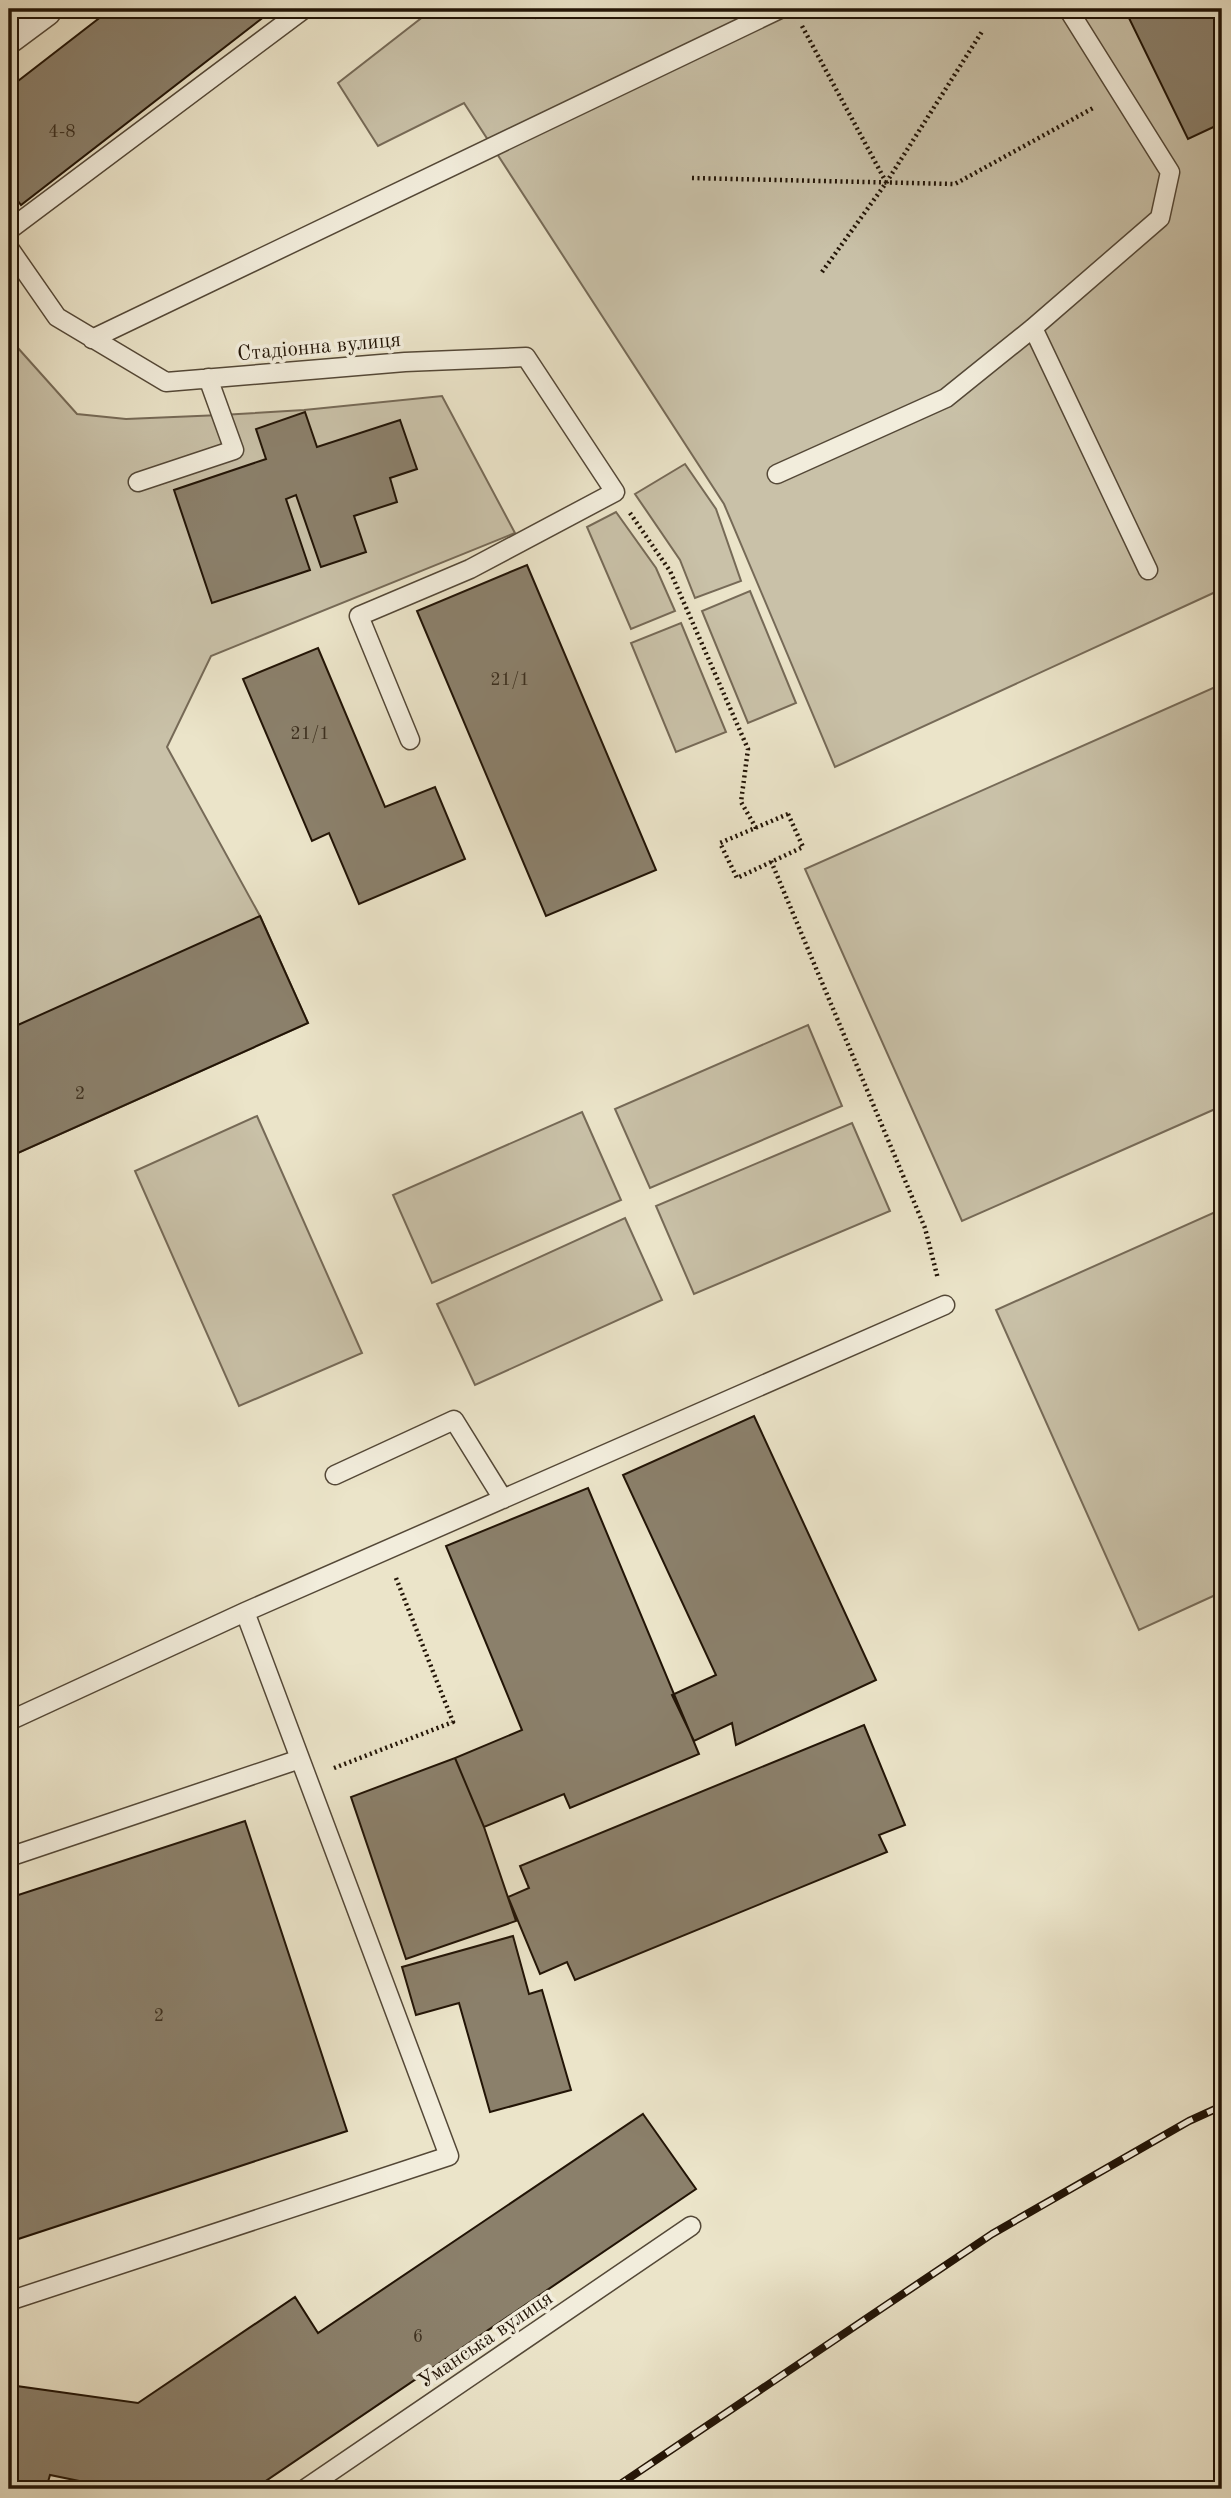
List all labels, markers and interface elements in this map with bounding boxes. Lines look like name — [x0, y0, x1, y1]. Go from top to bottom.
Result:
house number: 4-8 — [48, 123, 76, 141]
street label: Стадіонна вулиця — [236, 330, 402, 365]
house number: 21/1 — [490, 671, 530, 689]
house number: 21/1 — [290, 725, 330, 743]
house number: 2 — [75, 1085, 85, 1103]
house number: 2 — [154, 2007, 164, 2025]
street label: Уманська вулиця — [415, 2288, 557, 2393]
house number: 6 — [413, 2328, 423, 2346]

